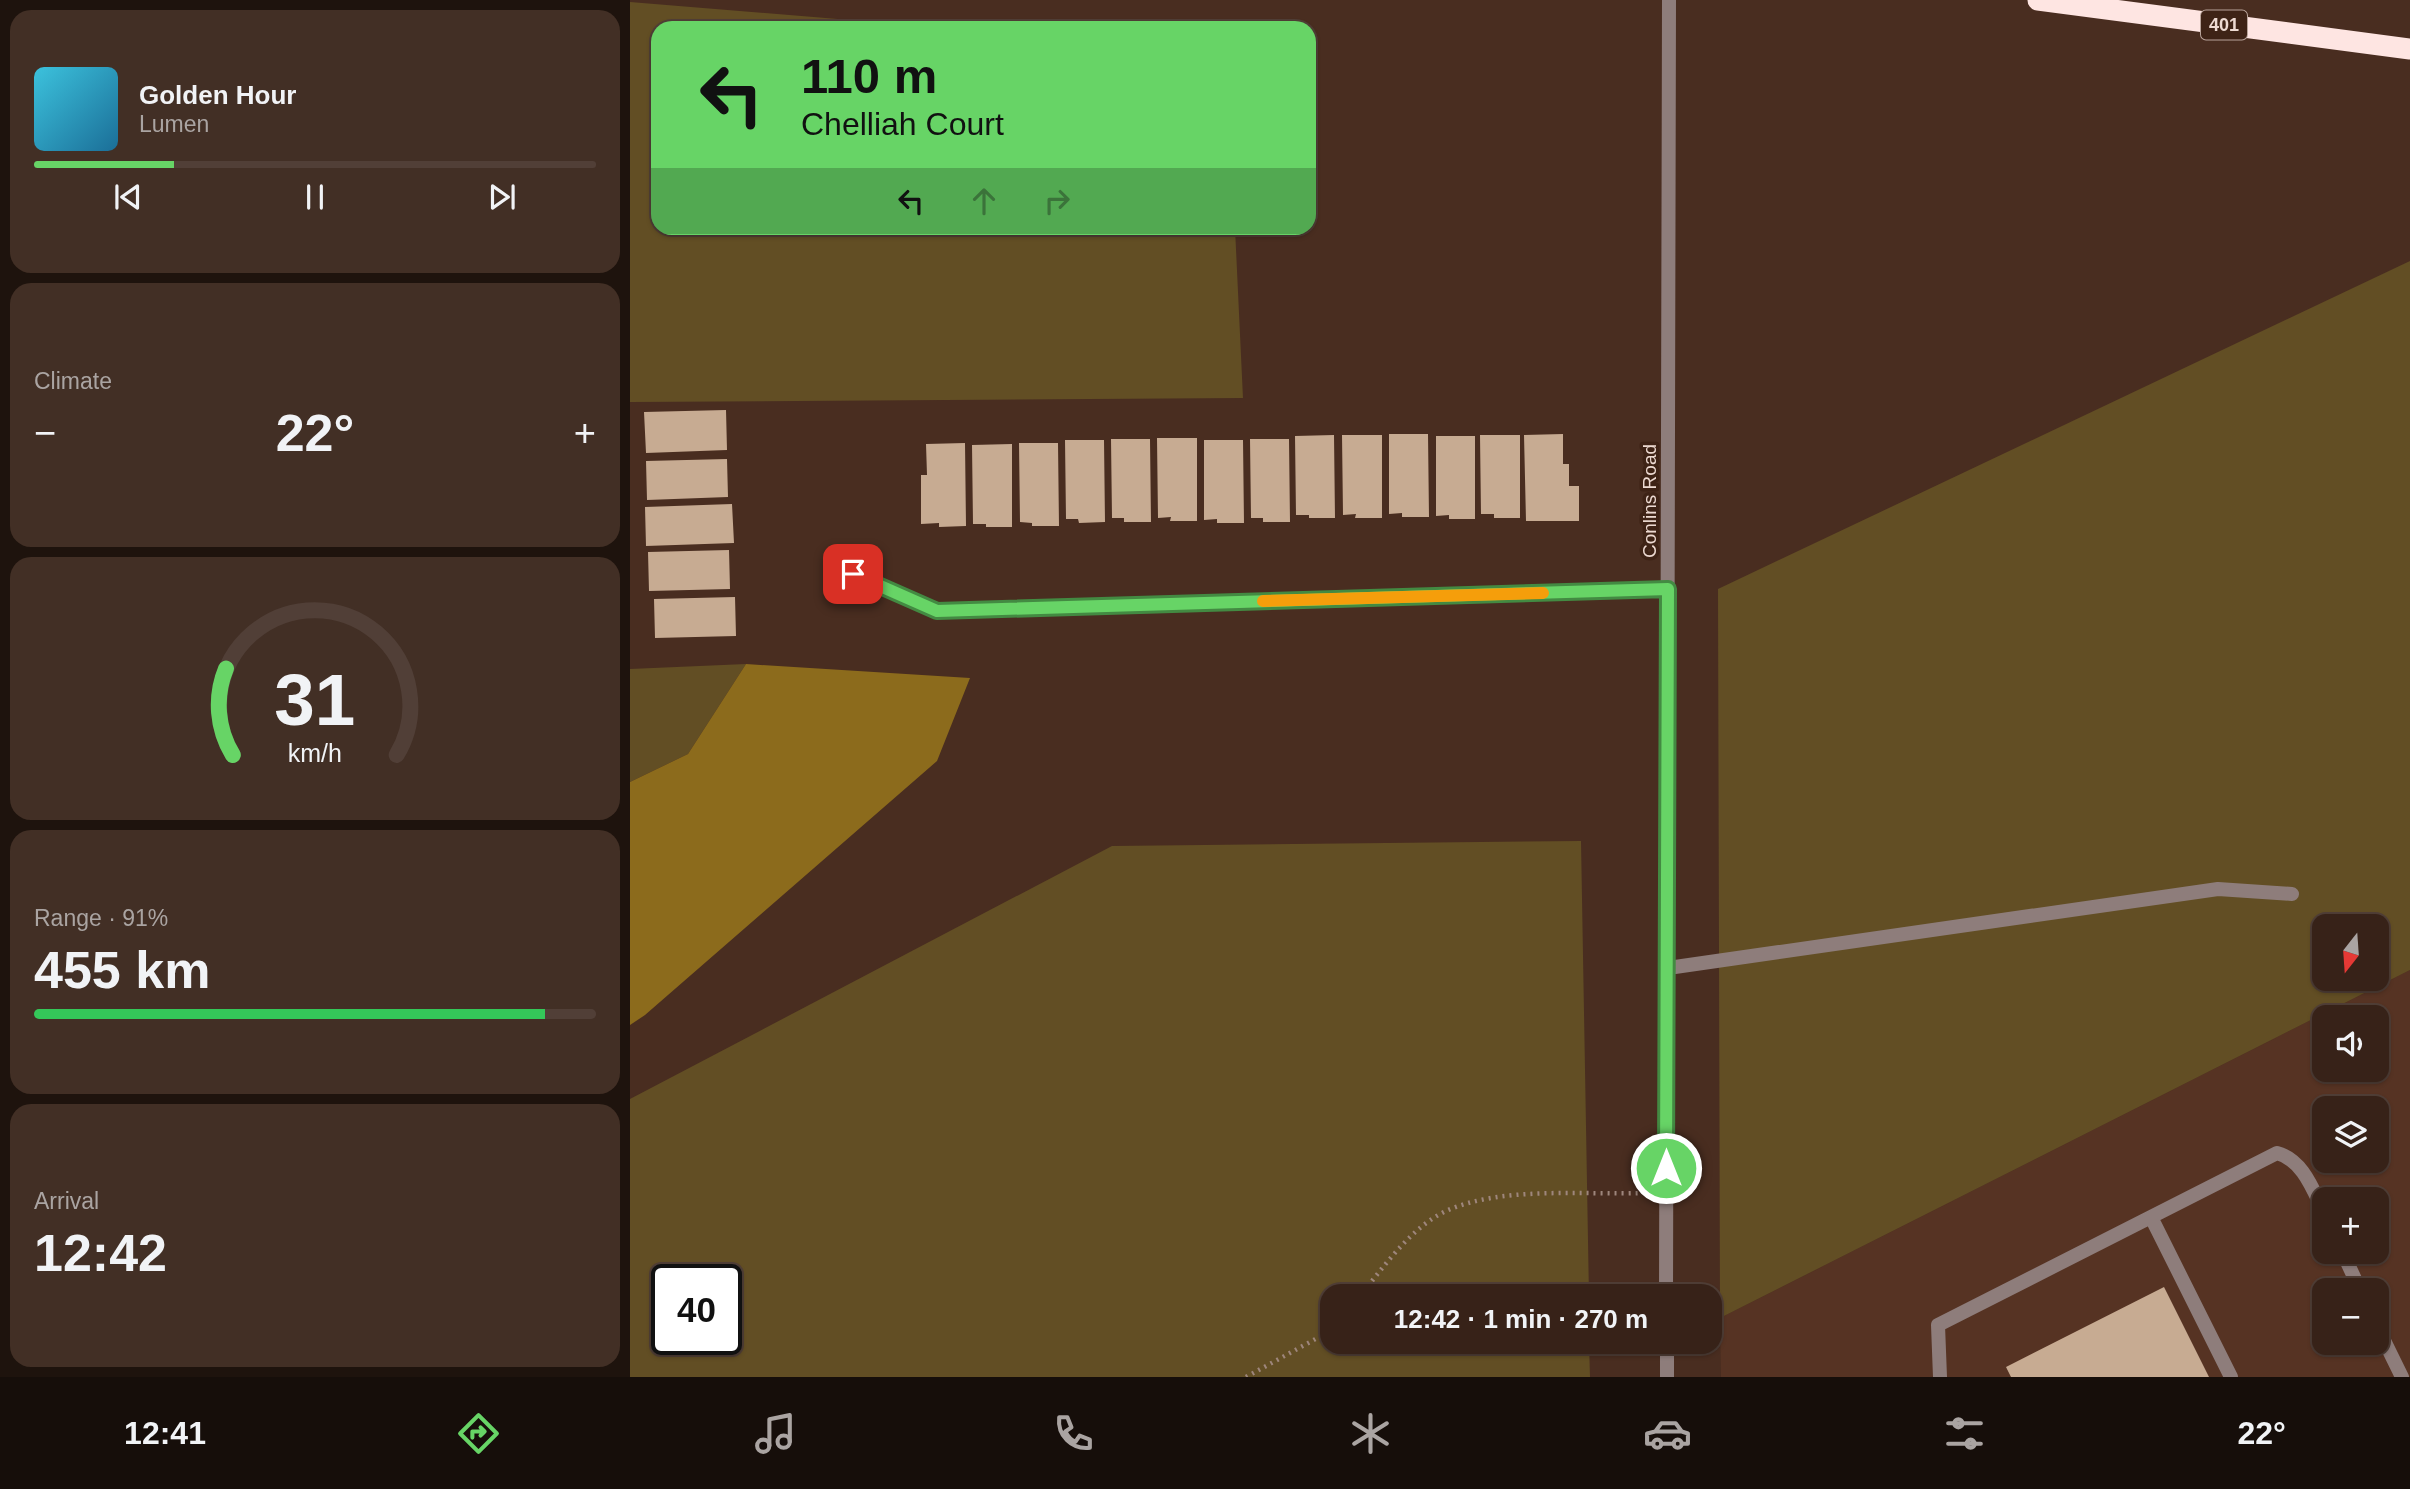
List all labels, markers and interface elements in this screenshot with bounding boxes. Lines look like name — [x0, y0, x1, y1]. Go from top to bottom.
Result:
road number: 401 — [2201, 10, 2247, 40]
icon: left — [686, 49, 777, 140]
text: 110 m — [801, 49, 937, 103]
text: Golden Hour — [139, 80, 296, 110]
text: Chelliah Court — [801, 106, 1004, 142]
text: Lumen — [139, 111, 209, 137]
icon: previous — [109, 178, 147, 216]
icon: pause — [296, 178, 334, 216]
icon: next — [483, 178, 521, 216]
icon: left — [892, 182, 930, 220]
icon: ahead — [965, 182, 1003, 220]
icon: right — [1038, 182, 1076, 220]
text: Climate — [34, 368, 112, 394]
text: 22° — [276, 404, 354, 462]
text: − — [34, 412, 56, 454]
text: + — [574, 412, 596, 454]
street label: Conlins Road — [1639, 444, 1660, 558]
pin — [823, 544, 883, 604]
icon: arrive — [834, 555, 872, 593]
text: 31 — [275, 659, 355, 740]
text: km/h — [288, 738, 342, 766]
text: Range · 91% — [34, 905, 168, 931]
north arrow — [2312, 914, 2389, 990]
map controls — [2312, 914, 2389, 1355]
text: 455 km — [34, 941, 210, 999]
button: sound — [2312, 1005, 2389, 1082]
button: layers — [2312, 1096, 2389, 1173]
position arrow — [1629, 1131, 1703, 1205]
button: + — [2312, 1187, 2389, 1264]
text: Arrival — [34, 1188, 99, 1214]
text: 12:42 — [34, 1224, 167, 1282]
speed limit sign: 40 — [651, 1264, 742, 1355]
button: − — [2312, 1278, 2389, 1355]
text: 12:42 · 1 min · 270 m — [1394, 1304, 1648, 1334]
icon: directions — [454, 1409, 503, 1458]
icon: music — [751, 1409, 800, 1458]
icon: phone — [1049, 1409, 1098, 1458]
icon: climate — [1346, 1409, 1395, 1458]
icon: car — [1643, 1409, 1692, 1458]
icon: filters — [1940, 1409, 1989, 1458]
text: 12:41 — [124, 1415, 206, 1451]
text: 22° — [2237, 1415, 2286, 1451]

